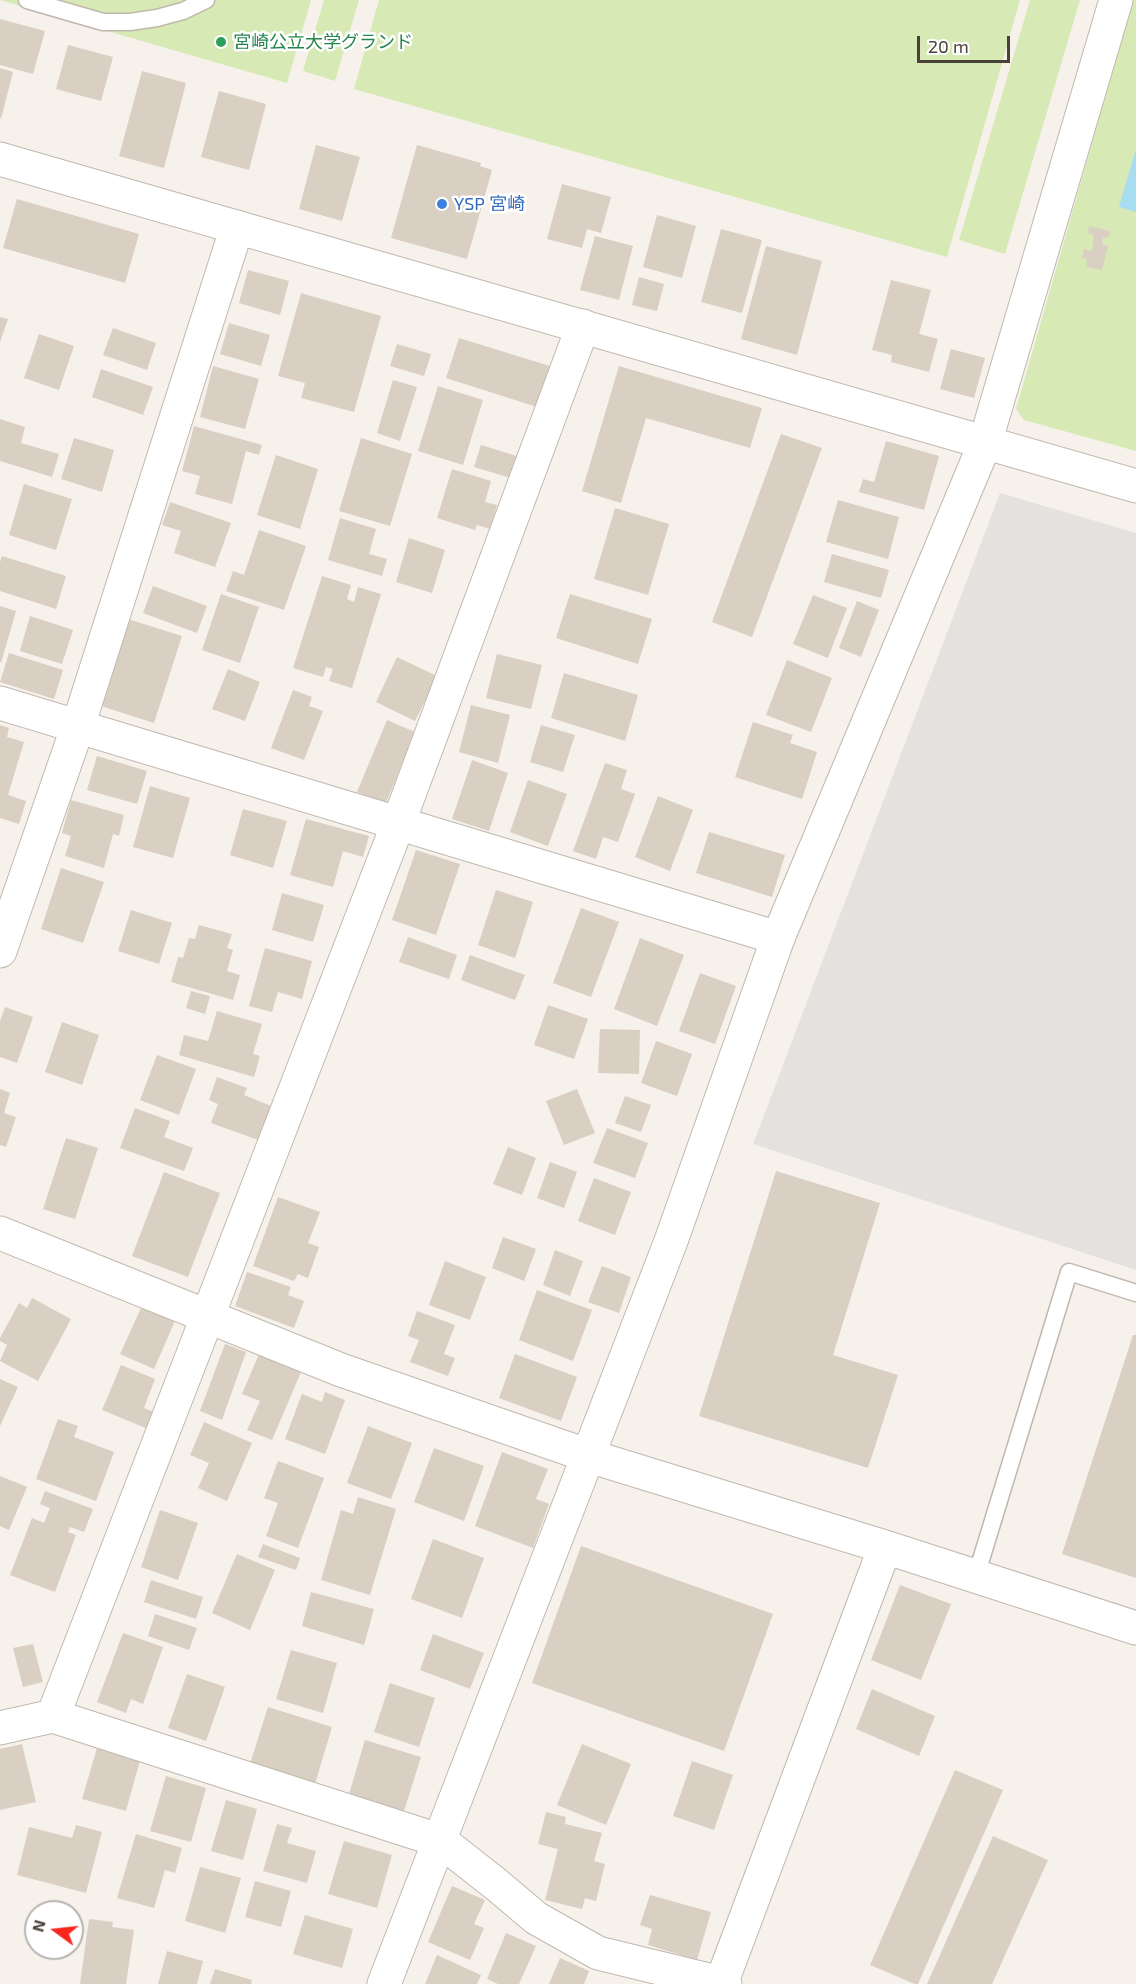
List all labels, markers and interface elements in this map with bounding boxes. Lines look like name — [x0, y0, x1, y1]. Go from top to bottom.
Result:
scale bar — [920, 24, 1013, 62]
place label: 宮崎公立大学グランド — [233, 31, 413, 53]
marker: 宮崎公立大学グランド — [214, 35, 228, 49]
text: 20 m — [928, 35, 969, 57]
place label: YSP 宮崎 — [454, 193, 525, 215]
marker: YSP 宮崎 — [435, 197, 449, 211]
north arrow — [24, 1900, 84, 1960]
text: N — [27, 1918, 49, 1934]

